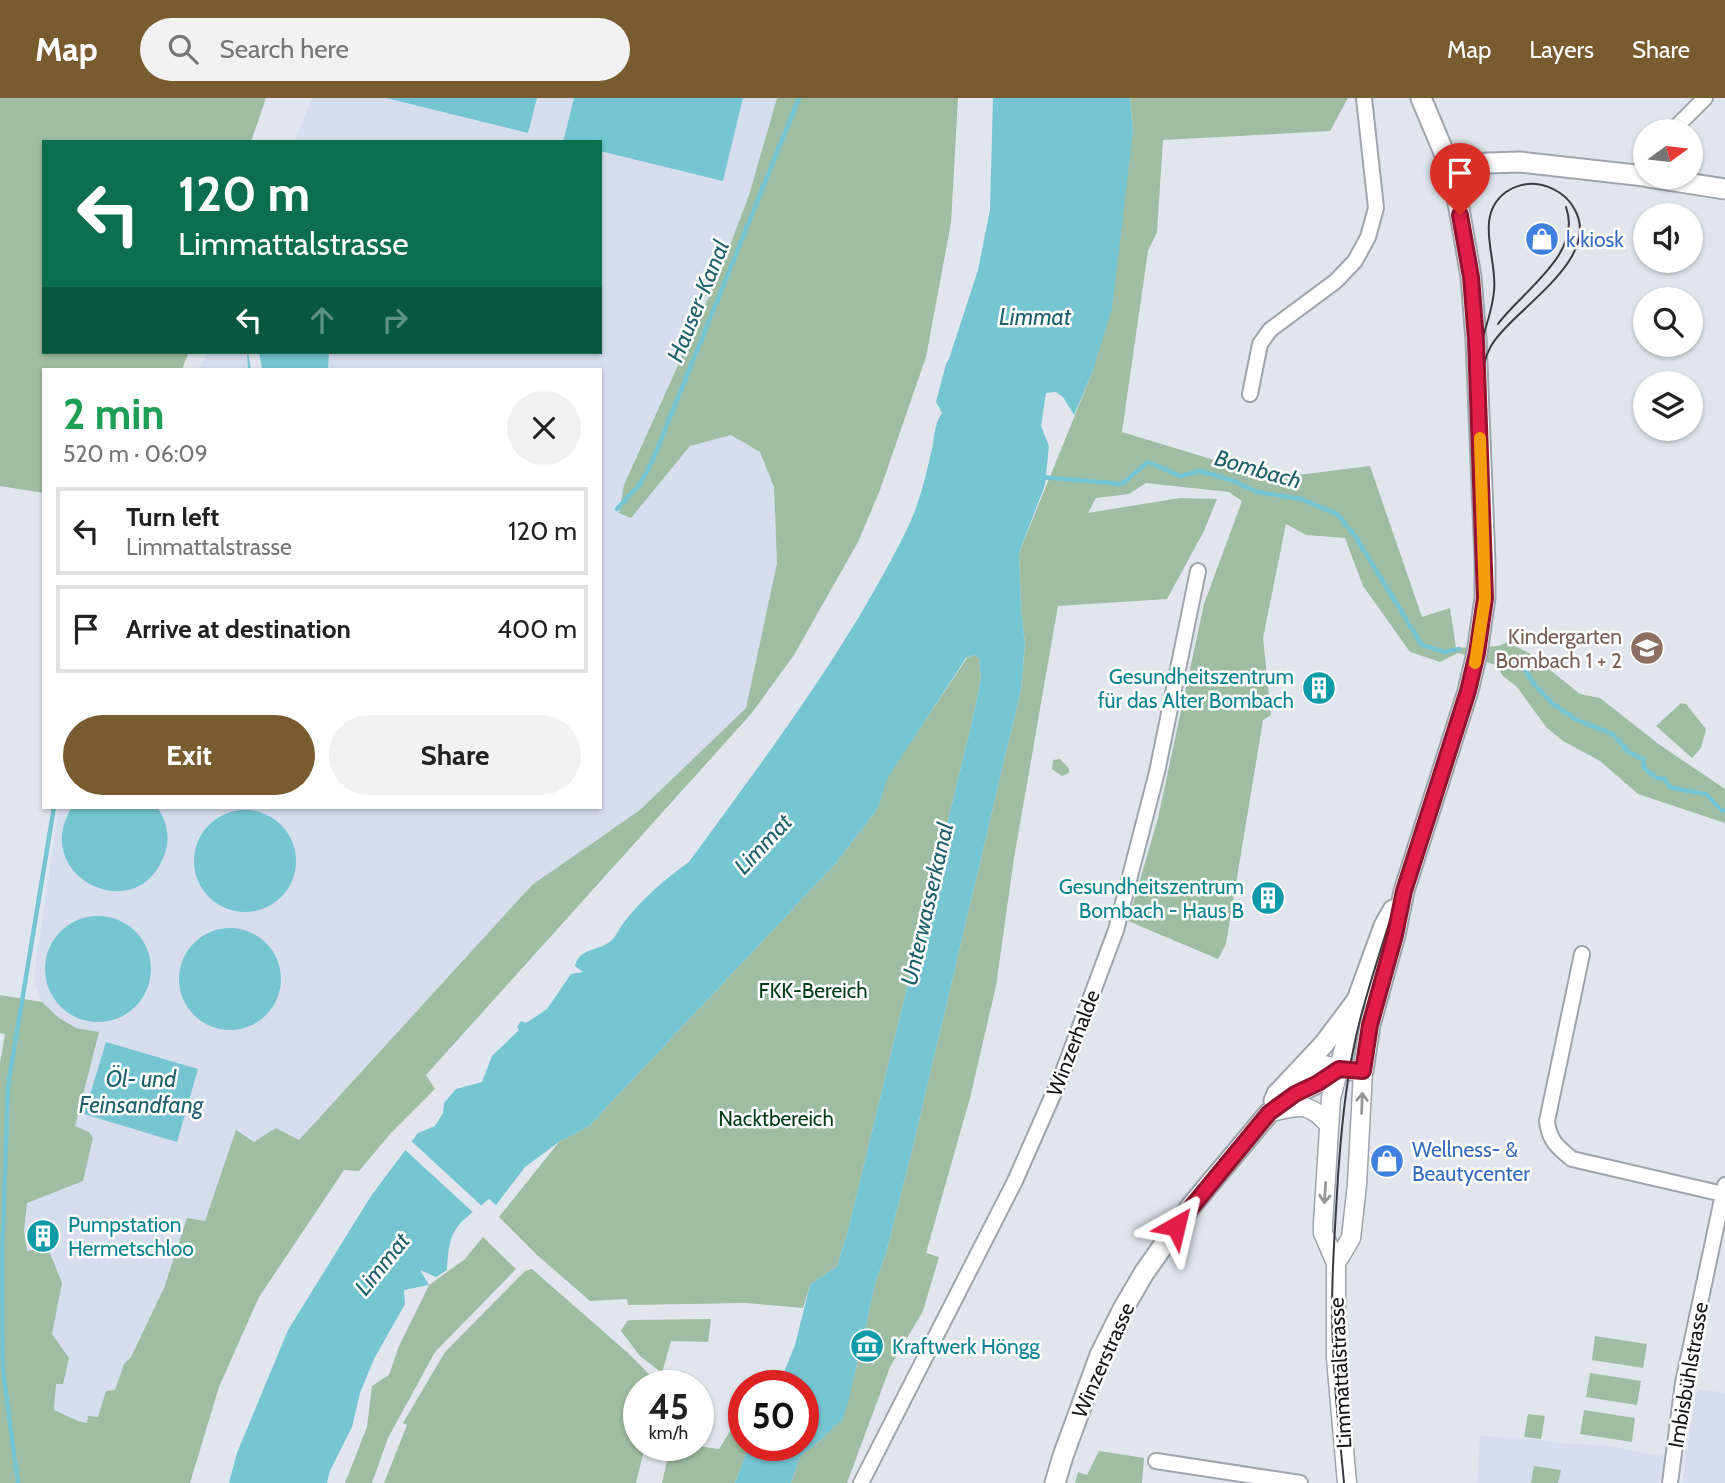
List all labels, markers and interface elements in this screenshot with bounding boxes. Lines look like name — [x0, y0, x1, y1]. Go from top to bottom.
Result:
search box — [140, 18, 630, 81]
text: Map — [35, 29, 98, 69]
icon: search — [164, 30, 202, 68]
text: Search here — [220, 33, 349, 65]
text: Map — [1447, 35, 1491, 64]
text: Layers — [1529, 35, 1594, 64]
text: Share — [1632, 35, 1690, 64]
north arrow — [1633, 119, 1703, 189]
map controls — [1633, 119, 1703, 441]
pin — [1430, 143, 1490, 215]
icon: arrive — [1441, 154, 1479, 192]
text: 120 m — [178, 164, 310, 223]
icon: left — [63, 168, 154, 259]
button: sound — [1633, 203, 1703, 273]
shop icon: k kiosk — [1523, 220, 1561, 258]
text: Limmattalstrasse — [178, 224, 409, 263]
place label: k kiosk — [1566, 227, 1624, 252]
water label: Hauser-Kanal — [661, 236, 735, 366]
button: search — [1633, 287, 1703, 357]
icon: left — [230, 301, 268, 339]
icon: ahead — [303, 301, 341, 339]
icon: right — [376, 301, 414, 339]
water label: Limmat — [999, 303, 1072, 331]
button: layers — [1633, 371, 1703, 441]
text: 2 min — [63, 388, 164, 440]
button: close — [507, 391, 581, 465]
text: 520 m · 06:09 — [63, 440, 208, 468]
water label: Bombach — [1211, 443, 1305, 495]
text: Turn left — [126, 501, 219, 533]
icon: left — [67, 512, 105, 550]
text: 120 m — [508, 515, 577, 547]
text: Limmattalstrasse — [126, 533, 292, 561]
icon: arrive — [67, 610, 105, 648]
text: Arrive at destination — [126, 613, 351, 645]
text: 400 m — [497, 613, 577, 645]
place label: Kindergarten Bombach 1 + 2 — [1496, 624, 1622, 673]
school or university icon: Kindergarten Bombach 1 + 2 — [1628, 629, 1666, 667]
place label: Gesundheitszentrum für das Alter Bombach — [1098, 664, 1294, 713]
building icon: Gesundheitszentrum für das Alter Bombach — [1300, 669, 1338, 707]
button: Exit — [63, 715, 315, 795]
button: Share — [329, 715, 581, 795]
water label: Limmat — [728, 807, 798, 880]
water label: Unterwasserkanal — [895, 819, 959, 988]
place label: Gesundheitszentrum Bombach - Haus B — [1059, 874, 1244, 923]
building icon: Gesundheitszentrum Bombach - Haus B — [1249, 879, 1287, 917]
park label: FKK-Bereich — [758, 978, 868, 1003]
street label: Winzerhalde — [1041, 986, 1105, 1100]
water label: Öl- und Feinsandfang — [79, 1065, 205, 1119]
one-way arrow — [1355, 1092, 1369, 1115]
park label: Nacktbereich — [718, 1106, 834, 1131]
place label: Wellness- & Beautycenter — [1412, 1137, 1530, 1186]
shop icon: Wellness- & Beautycenter — [1368, 1142, 1406, 1180]
one-way arrow — [1318, 1181, 1331, 1203]
position arrow — [1139, 1189, 1213, 1263]
place label: Pumpstation Hermetschloo — [68, 1212, 194, 1261]
building icon: Pumpstation Hermetschloo — [24, 1217, 62, 1255]
water label: Limmat — [349, 1227, 416, 1301]
street label: Limmattalstrasse — [1324, 1297, 1356, 1449]
street label: Winzerstrasse — [1066, 1298, 1140, 1421]
street label: Imbisbühlstrasse — [1663, 1300, 1713, 1450]
museum icon: Kraftwerk Höngg — [848, 1327, 886, 1365]
place label: Kraftwerk Höngg — [892, 1334, 1040, 1359]
speed limit sign: 50 — [728, 1370, 819, 1461]
text: 45 — [648, 1385, 689, 1428]
text: km/h — [649, 1422, 688, 1444]

